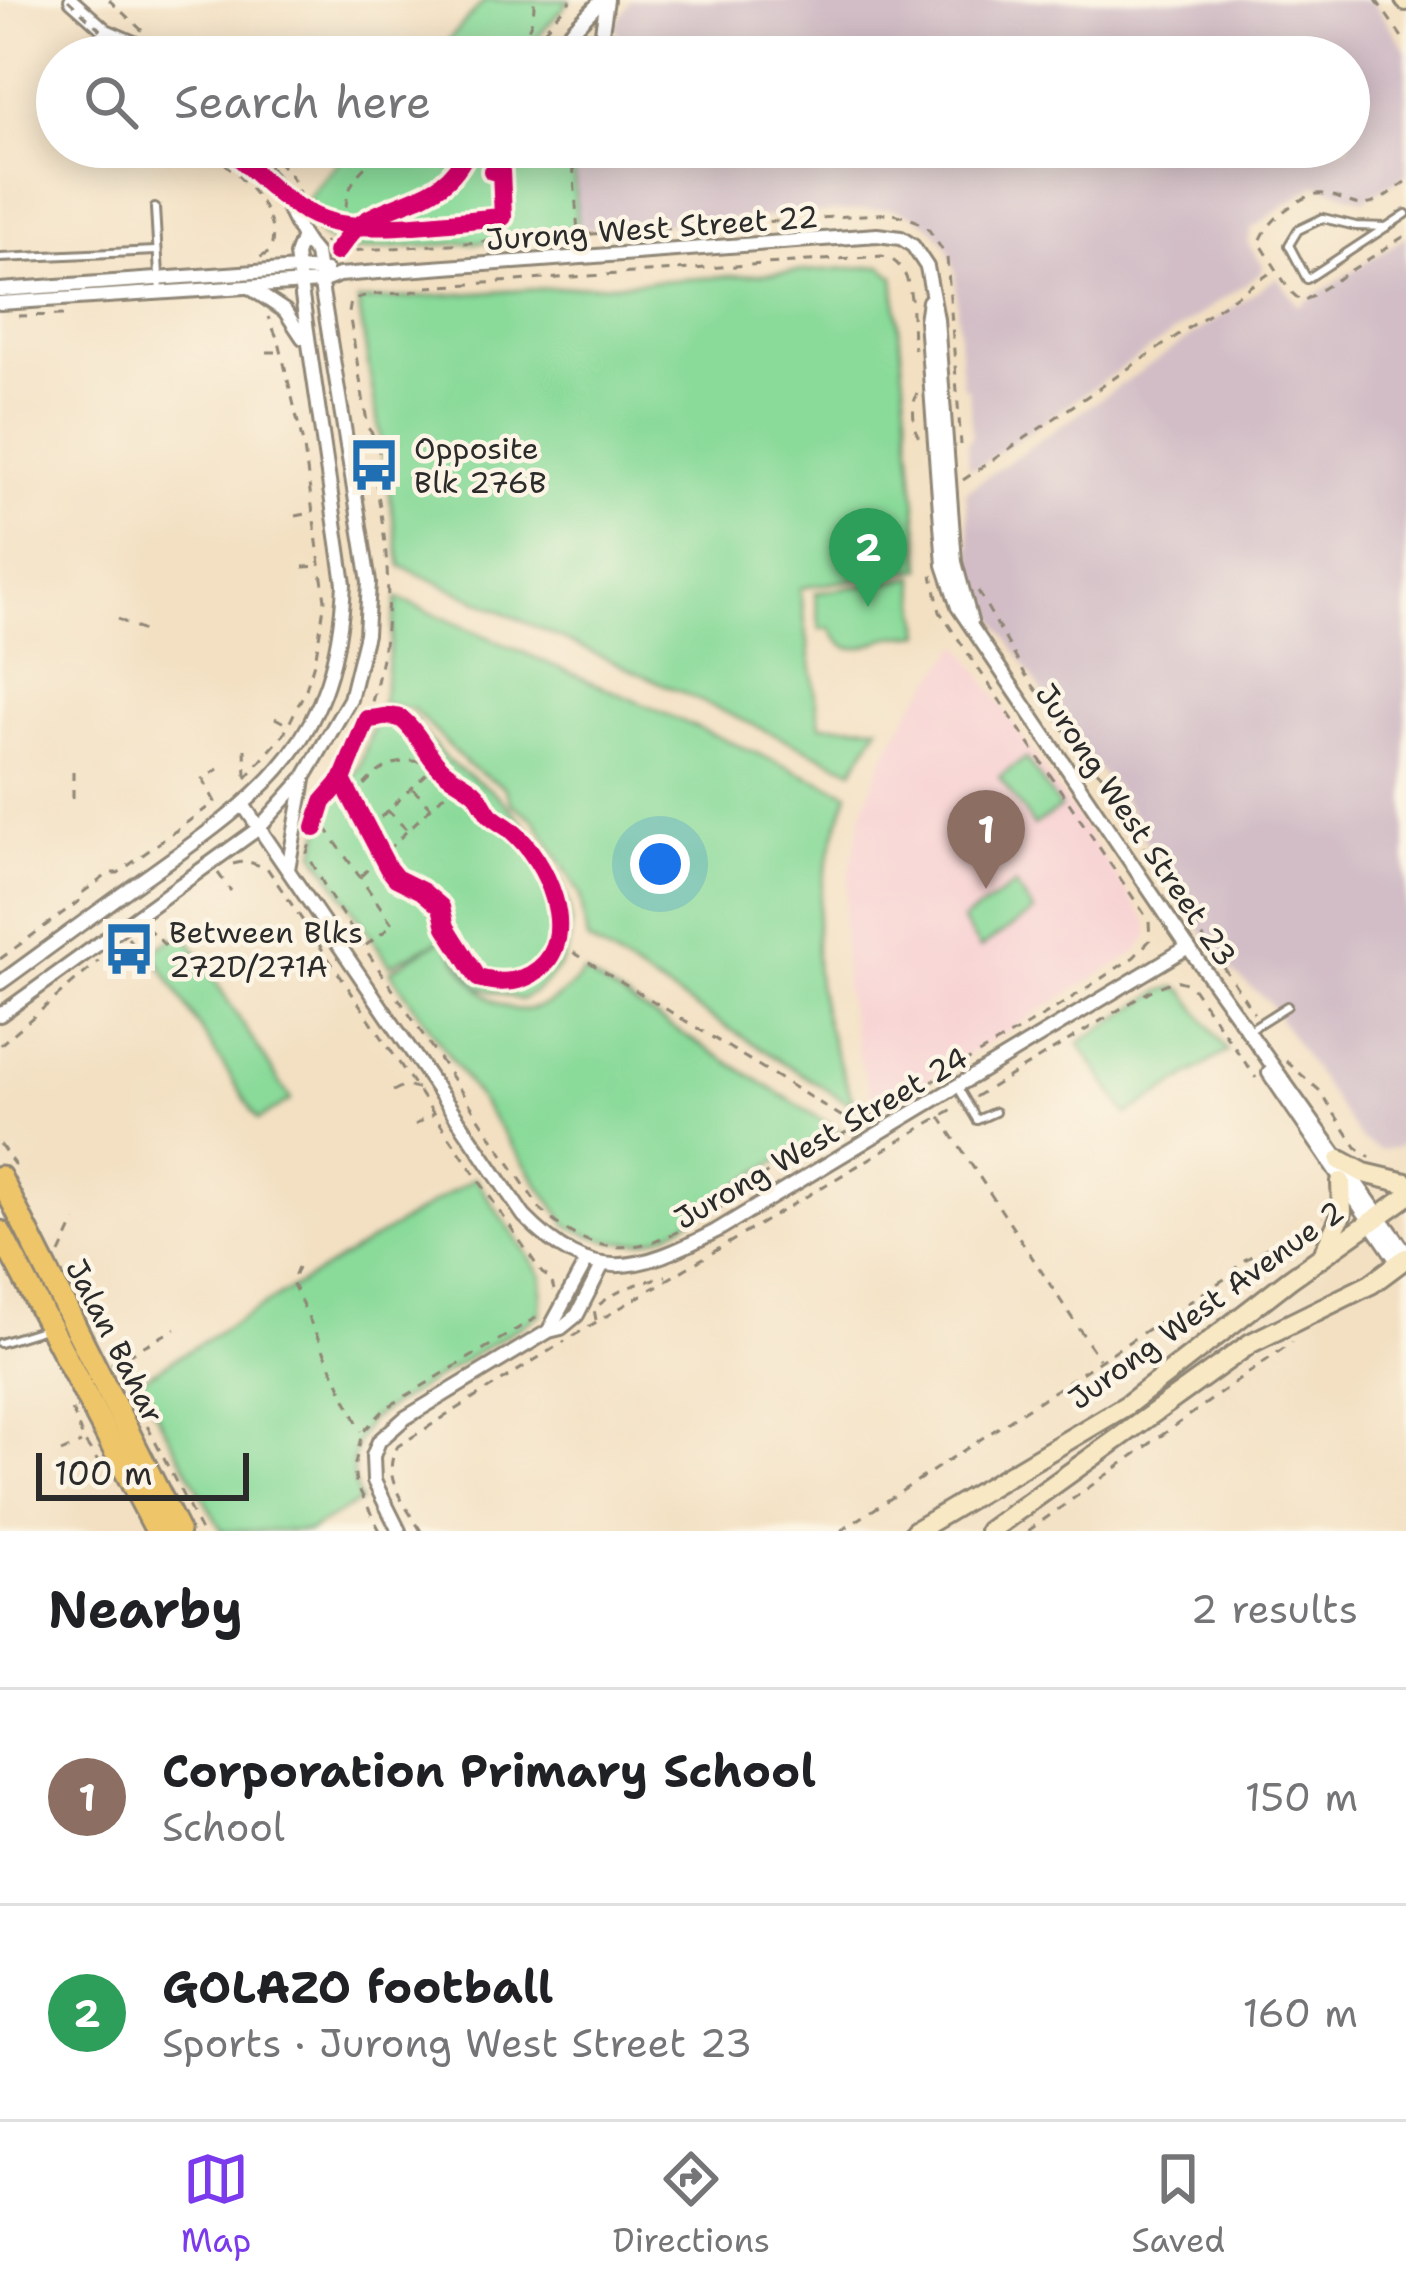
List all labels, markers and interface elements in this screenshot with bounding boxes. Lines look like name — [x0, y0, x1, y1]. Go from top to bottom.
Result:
search box — [36, 36, 1370, 168]
icon: search — [78, 69, 144, 135]
text: Search here — [174, 72, 431, 132]
street label: Jurong West Street 22 — [484, 196, 820, 260]
place label: Opposite Blk 276B — [414, 428, 546, 503]
bus stop icon: Opposite Blk 276B — [345, 436, 403, 494]
pin: 2 — [829, 508, 907, 607]
street label: Jurong West Street 23 — [1026, 675, 1246, 975]
pin: 1 — [947, 790, 1025, 889]
your location — [630, 834, 690, 894]
place label: Between Blks 272D/271A — [169, 912, 363, 987]
bus stop icon: Between Blks 272D/271A — [100, 920, 158, 978]
street label: Jurong West Street 24 — [667, 1037, 975, 1239]
street label: Jurong West Avenue 2 — [1060, 1191, 1352, 1419]
street label: Jalan Bahar — [56, 1252, 174, 1430]
scale bar — [36, 1447, 249, 1500]
text: 100 m — [54, 1451, 153, 1496]
text: Nearby — [48, 1575, 243, 1643]
text: 2 results — [1191, 1583, 1358, 1635]
text: Corporation Primary School — [162, 1741, 816, 1801]
text: 1 — [78, 1771, 96, 1823]
text: 150 m — [1245, 1771, 1358, 1823]
text: School — [162, 1801, 285, 1853]
text: GOLAZO football — [162, 1957, 553, 2017]
text: 2 — [73, 1987, 101, 2039]
text: 160 m — [1243, 1987, 1358, 2039]
text: Sports · Jurong West Street 23 — [162, 2017, 752, 2069]
tab: Map — [181, 2146, 251, 2263]
tab: Directions — [613, 2146, 770, 2263]
tab: Saved — [1132, 2146, 1225, 2263]

